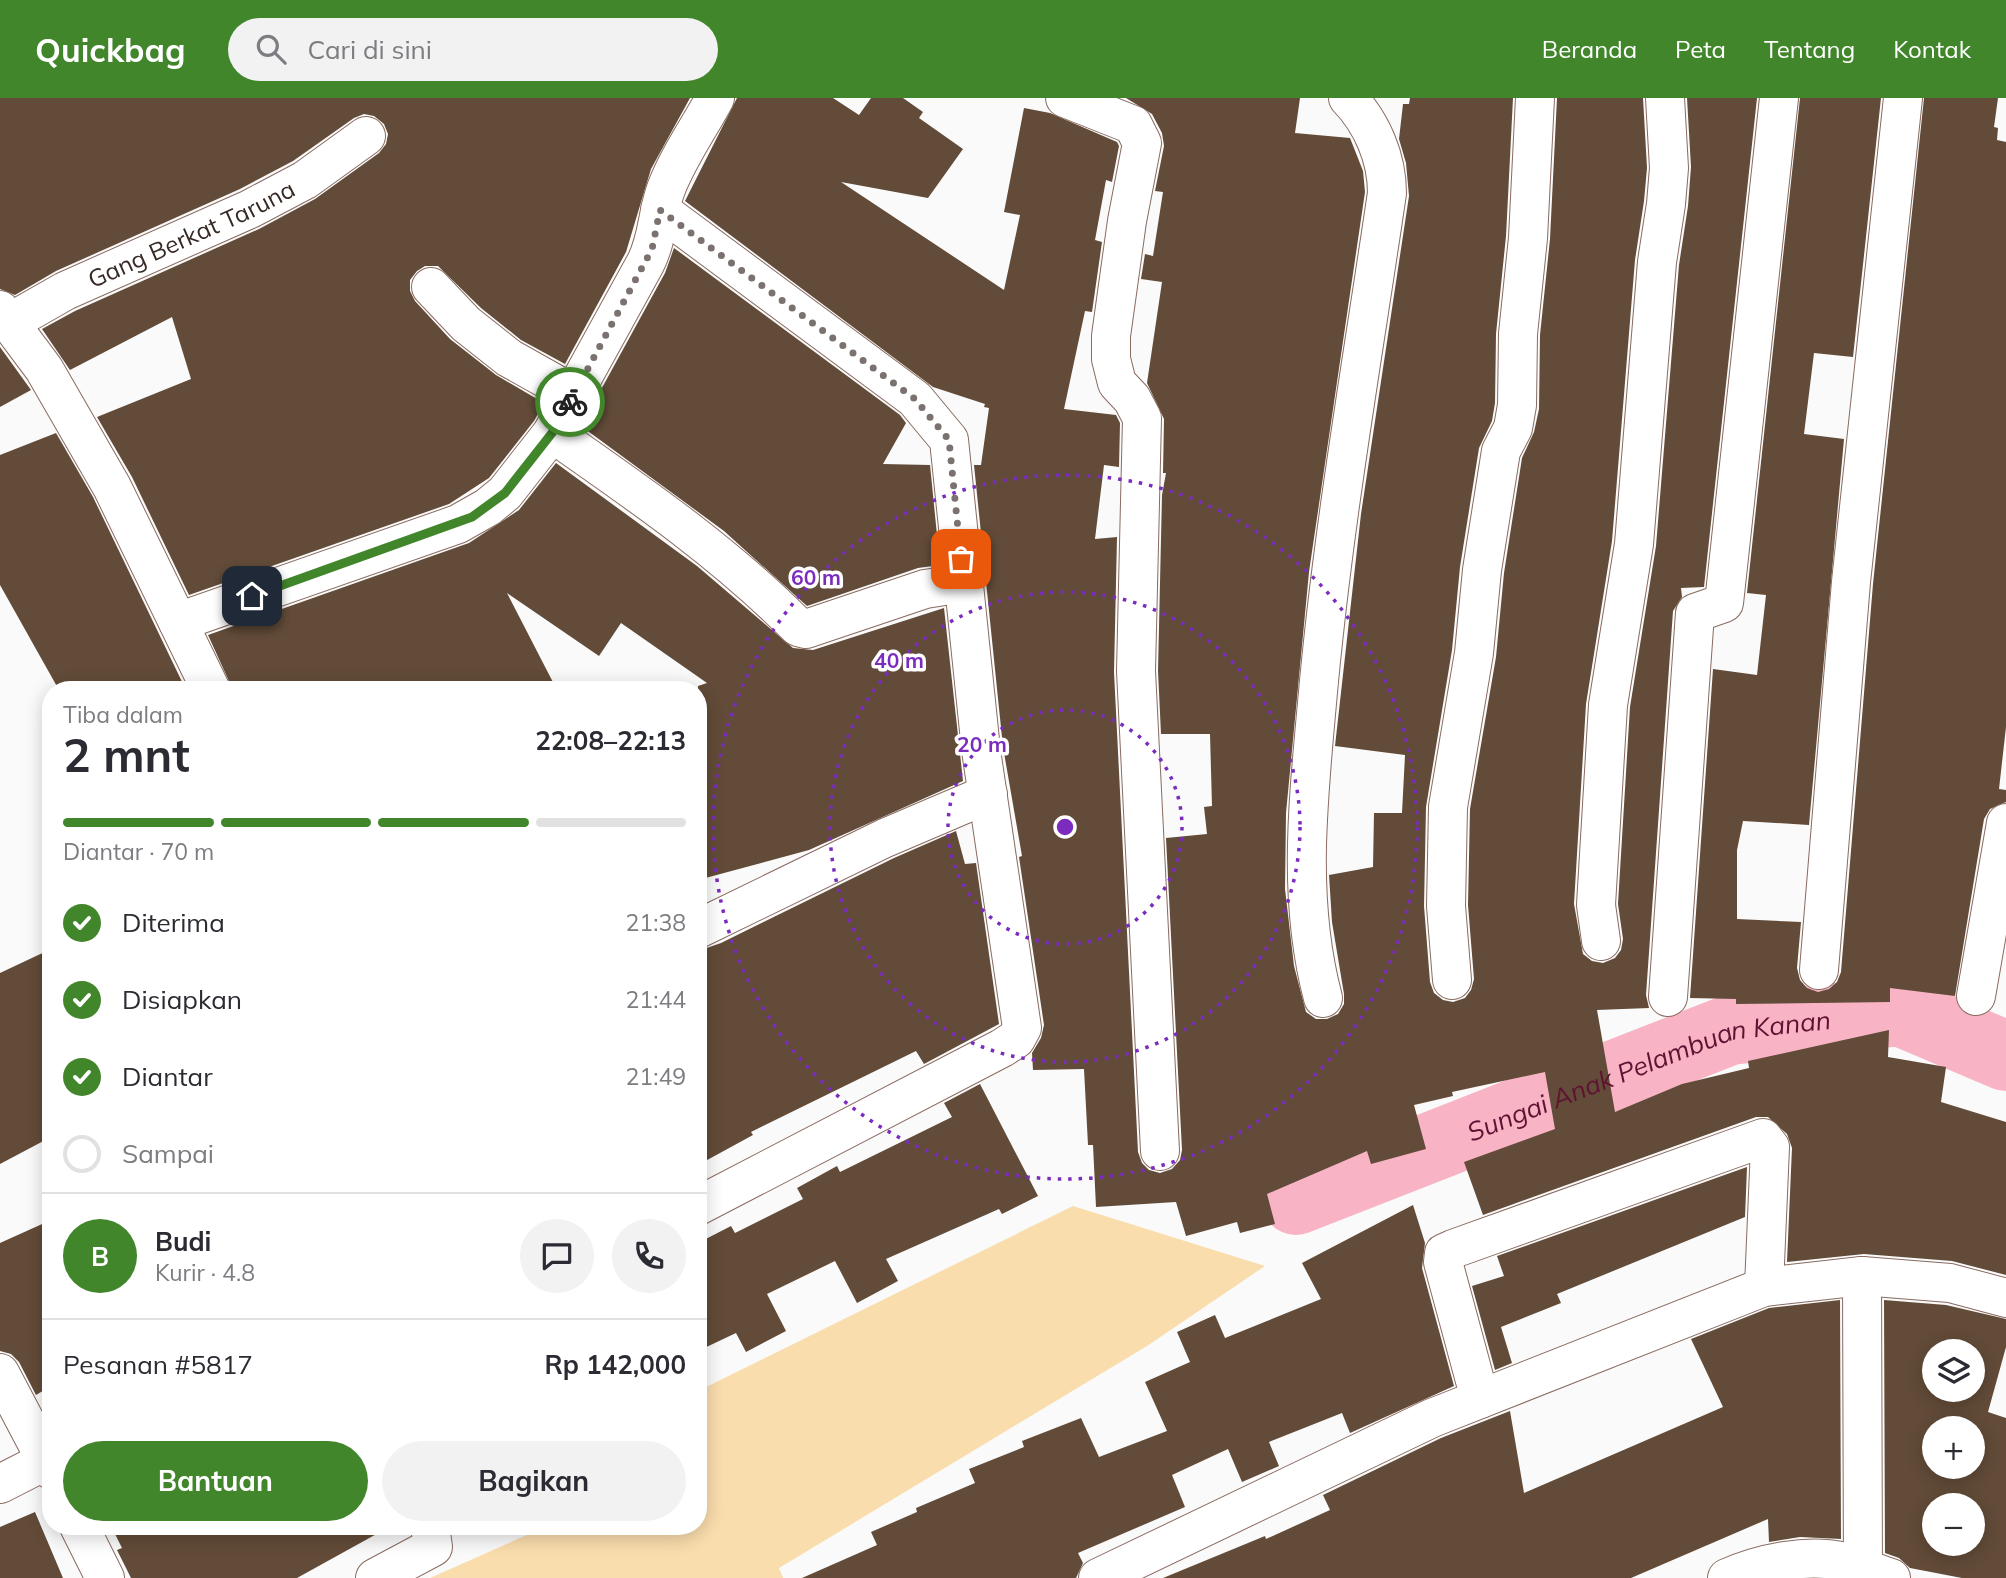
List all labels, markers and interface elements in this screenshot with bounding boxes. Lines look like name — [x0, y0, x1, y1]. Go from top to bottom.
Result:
search box — [228, 18, 718, 81]
text: Quickbag — [35, 29, 186, 70]
icon: search — [252, 30, 290, 68]
text: Cari di sini — [308, 33, 432, 66]
text: Beranda — [1542, 34, 1637, 64]
text: Peta — [1675, 34, 1726, 64]
text: Tentang — [1764, 34, 1855, 64]
text: Kontak — [1893, 34, 1971, 64]
street label: Gang Berkat Taruna — [83, 173, 300, 294]
courier — [535, 367, 605, 437]
icon: bike — [551, 383, 589, 421]
pin — [931, 529, 991, 589]
icon: bag — [942, 540, 980, 578]
text: 60 m — [791, 564, 841, 590]
pin — [222, 566, 282, 626]
icon: home — [233, 577, 271, 615]
text: 40 m — [874, 647, 924, 673]
text: Tiba dalam — [63, 700, 183, 729]
text: 22:08–22:13 — [535, 724, 686, 757]
text: 2 mnt — [63, 726, 190, 784]
text: 20 m — [957, 731, 1007, 757]
centre of rings — [1053, 815, 1077, 839]
text: Diantar · 70 m — [63, 837, 214, 866]
icon: check — [63, 904, 101, 942]
text: Diterima — [122, 906, 225, 939]
text: 21:38 — [626, 908, 686, 937]
icon: check — [63, 981, 101, 1019]
text: Disiapkan — [122, 983, 242, 1016]
text: 21:44 — [626, 985, 686, 1014]
water label: Sungai Anak Pelambuan Kanan — [1462, 1002, 1832, 1148]
icon: check — [63, 1058, 101, 1096]
text: Diantar — [122, 1060, 213, 1093]
text: 21:49 — [626, 1062, 686, 1091]
text: Sampai — [122, 1137, 214, 1170]
button: chat — [520, 1219, 594, 1293]
button: phone — [612, 1219, 686, 1293]
text: Budi — [155, 1225, 211, 1258]
text: B — [91, 1240, 109, 1273]
text: Kurir · 4.8 — [155, 1258, 255, 1287]
map controls — [1922, 1339, 1985, 1556]
button: layers — [1922, 1339, 1985, 1402]
text: Pesanan #5817 — [63, 1348, 253, 1381]
text: Rp 142,000 — [544, 1348, 686, 1381]
button: + — [1922, 1416, 1985, 1479]
button: Bantuan — [63, 1441, 368, 1521]
button: Bagikan — [382, 1441, 686, 1521]
button: − — [1922, 1493, 1985, 1556]

